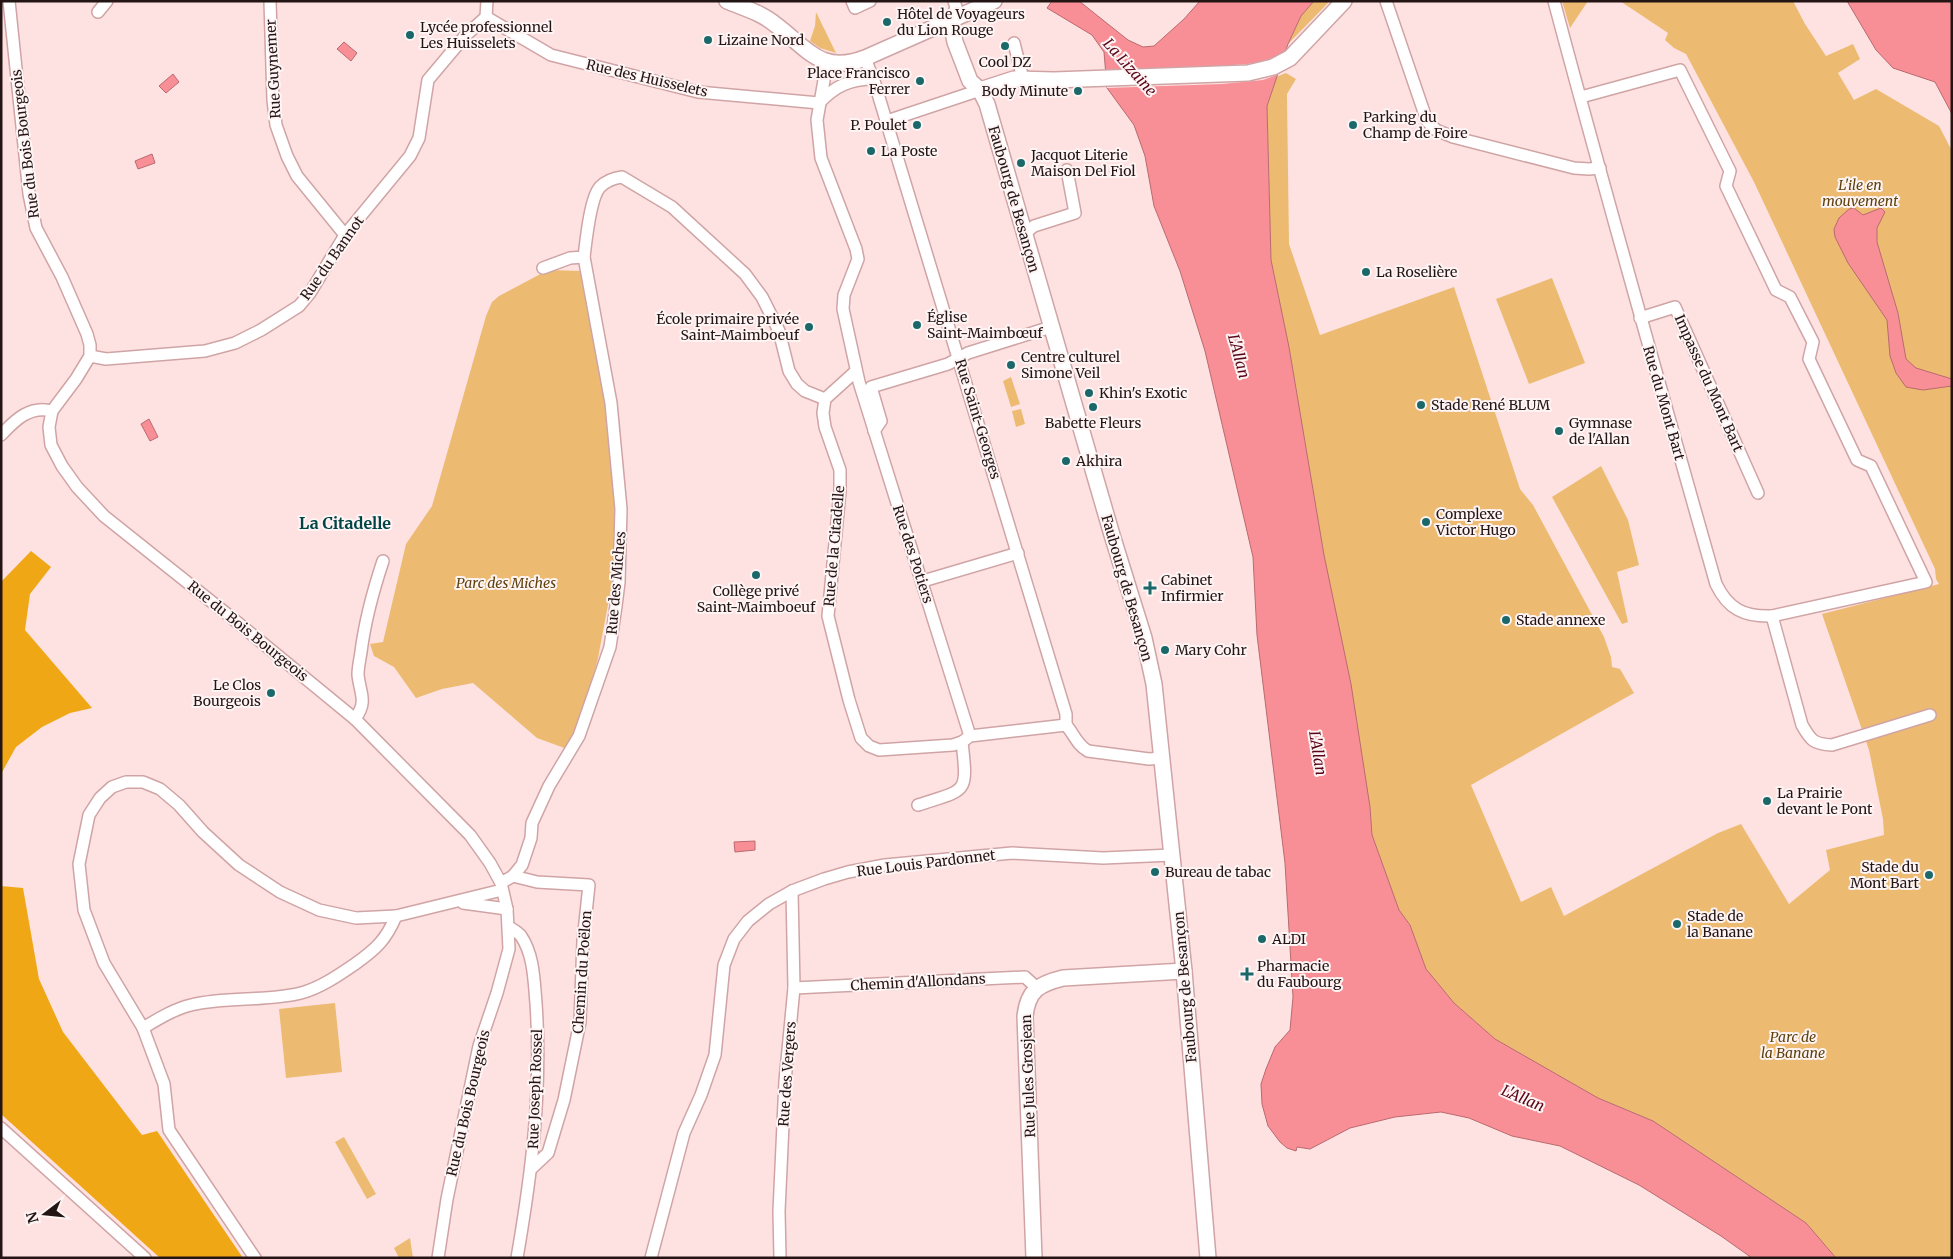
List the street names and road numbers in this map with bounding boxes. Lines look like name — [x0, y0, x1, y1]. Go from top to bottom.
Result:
street label: Rue Guynemer — [261, 19, 285, 119]
street label: Rue des Huisselets — [584, 55, 710, 101]
street label: Rue du Bois Bourgeois — [7, 68, 43, 220]
street label: Faubourg de Besançon — [984, 124, 1044, 274]
street label: Rue du Bannot — [296, 212, 368, 304]
street label: Impasse du Mont Bart — [1671, 311, 1748, 455]
street label: Rue du Mont Bart — [1639, 344, 1689, 463]
street label: Rue Saint-Georges — [951, 357, 1005, 481]
street label: Rue de la Citadelle — [820, 485, 848, 607]
street label: Rue des Potiers — [889, 503, 937, 606]
street label: Faubourg de Besançon — [1097, 513, 1157, 663]
street label: Rue des Miches — [603, 530, 629, 635]
street label: Rue du Bois Bourgeois — [184, 577, 312, 685]
street label: Rue Louis Pardonnet — [856, 845, 997, 880]
street label: Chemin du Poëlon — [569, 910, 595, 1034]
street label: Faubourg de Besançon — [1169, 911, 1201, 1063]
street label: Chemin d'Allondans — [850, 969, 986, 995]
street label: Rue Jules Grosjean — [1017, 1014, 1039, 1138]
street label: Rue des Vergers — [774, 1021, 800, 1127]
street label: Rue du Bois Bourgeois — [442, 1028, 494, 1178]
street label: Rue Joseph Rossel — [524, 1028, 546, 1149]

